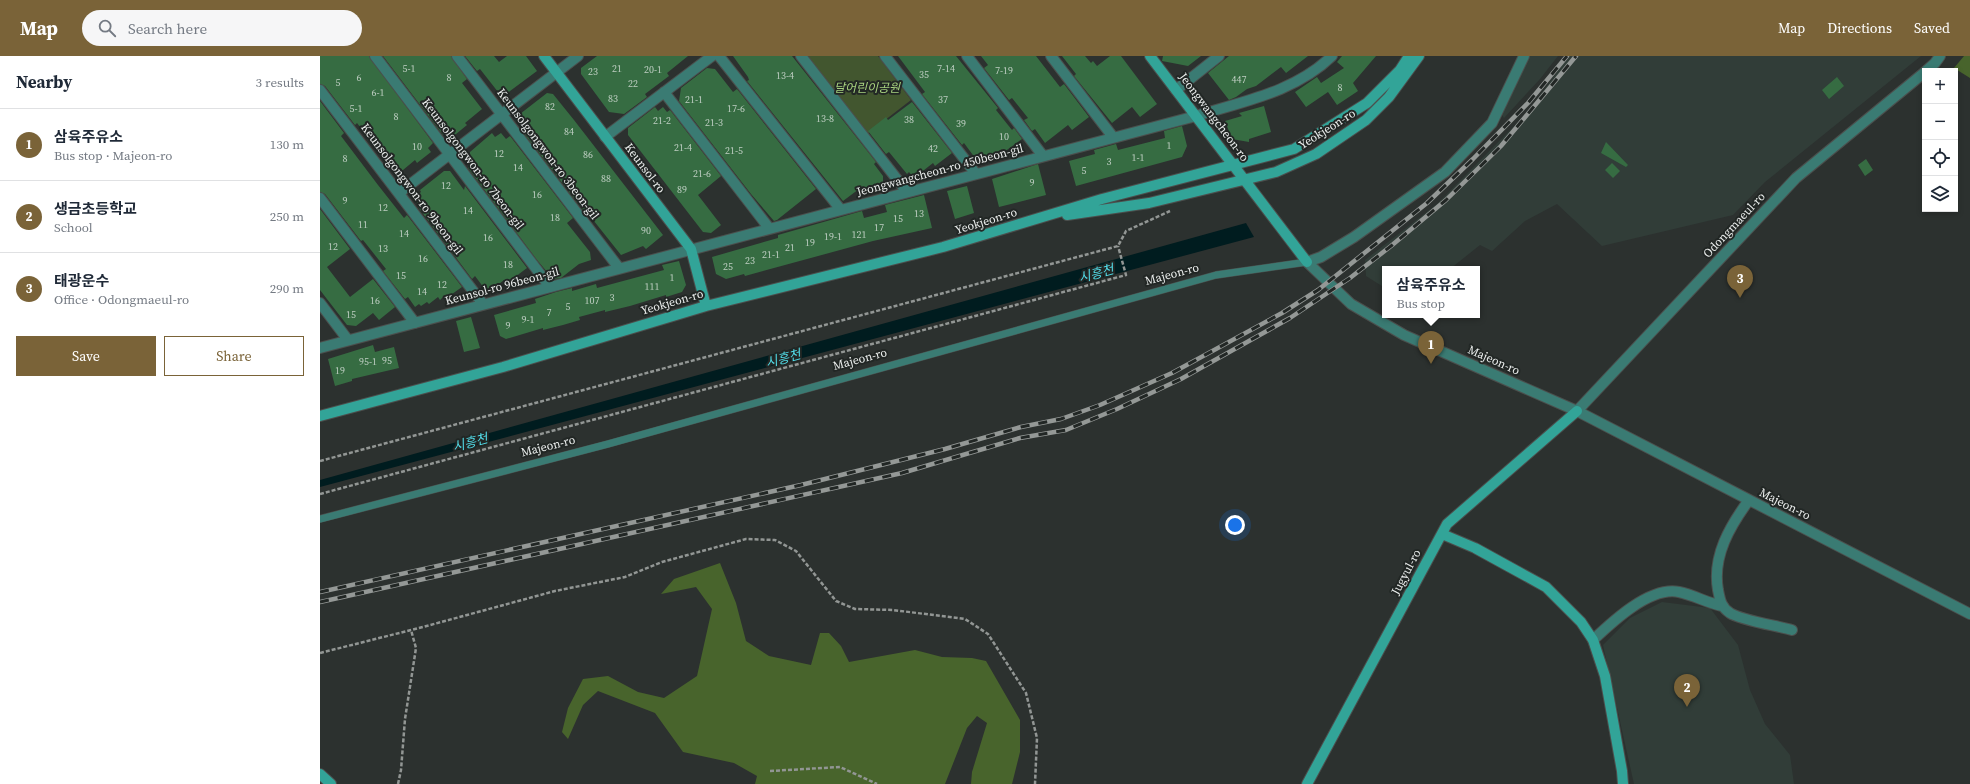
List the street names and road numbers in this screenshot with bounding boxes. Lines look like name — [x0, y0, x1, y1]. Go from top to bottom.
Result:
street label: Jeongwangcheon-ro — [1175, 69, 1253, 165]
street label: Keunsolgongwon-ro 3beon-gil — [493, 85, 603, 223]
street label: Keunsolgongwon-ro 7beon-gil — [418, 95, 528, 233]
street label: Yeokjeon-ro — [1296, 105, 1359, 153]
street label: Keunsolgongwon-ro 9beon-gil — [357, 120, 467, 258]
street label: Keunsol-ro — [621, 140, 669, 197]
street label: Jeongwangcheon-ro 450beon-gil — [854, 140, 1026, 200]
street label: Odongmaeul-ro — [1699, 188, 1769, 261]
street label: Yeokjeon-ro — [953, 204, 1019, 238]
street label: Majeon-ro — [1143, 259, 1201, 289]
street label: Keunsol-ro 96beon-gil — [443, 263, 561, 309]
street label: Yeokjeon-ro — [639, 285, 705, 319]
street label: Majeon-ro — [1465, 341, 1523, 379]
street label: Majeon-ro — [831, 344, 889, 374]
street label: Majeon-ro — [519, 431, 577, 460]
street label: Majeon-ro — [1757, 484, 1814, 524]
street label: Jugyul-ro — [1387, 546, 1425, 598]

